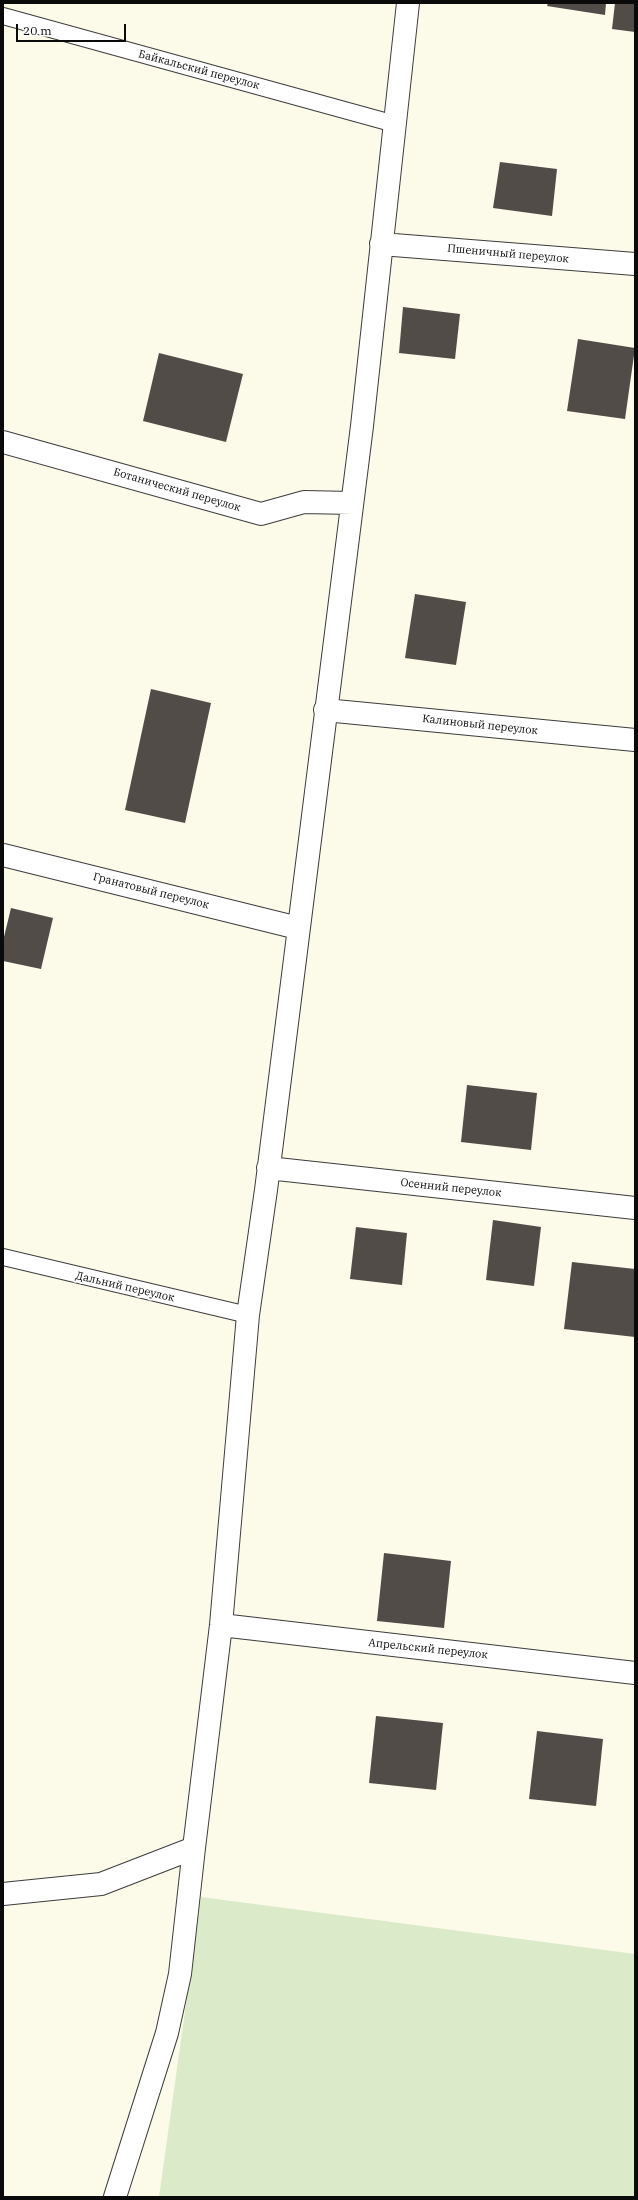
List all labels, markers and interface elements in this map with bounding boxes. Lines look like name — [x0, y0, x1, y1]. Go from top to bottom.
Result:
scale bar — [18, 16, 128, 42]
text: 20 m — [23, 23, 52, 38]
street label: Байкальский переулок — [137, 47, 261, 93]
street label: Пшеничный переулок — [447, 242, 569, 266]
street label: Ботанический переулок — [112, 465, 242, 515]
street label: Калиновый переулок — [422, 712, 538, 738]
street label: Гранатовый переулок — [92, 870, 210, 912]
street label: Осенний переулок — [400, 1176, 502, 1200]
street label: Дальний переулок — [74, 1269, 176, 1305]
street label: Апрельский переулок — [368, 1636, 488, 1662]

